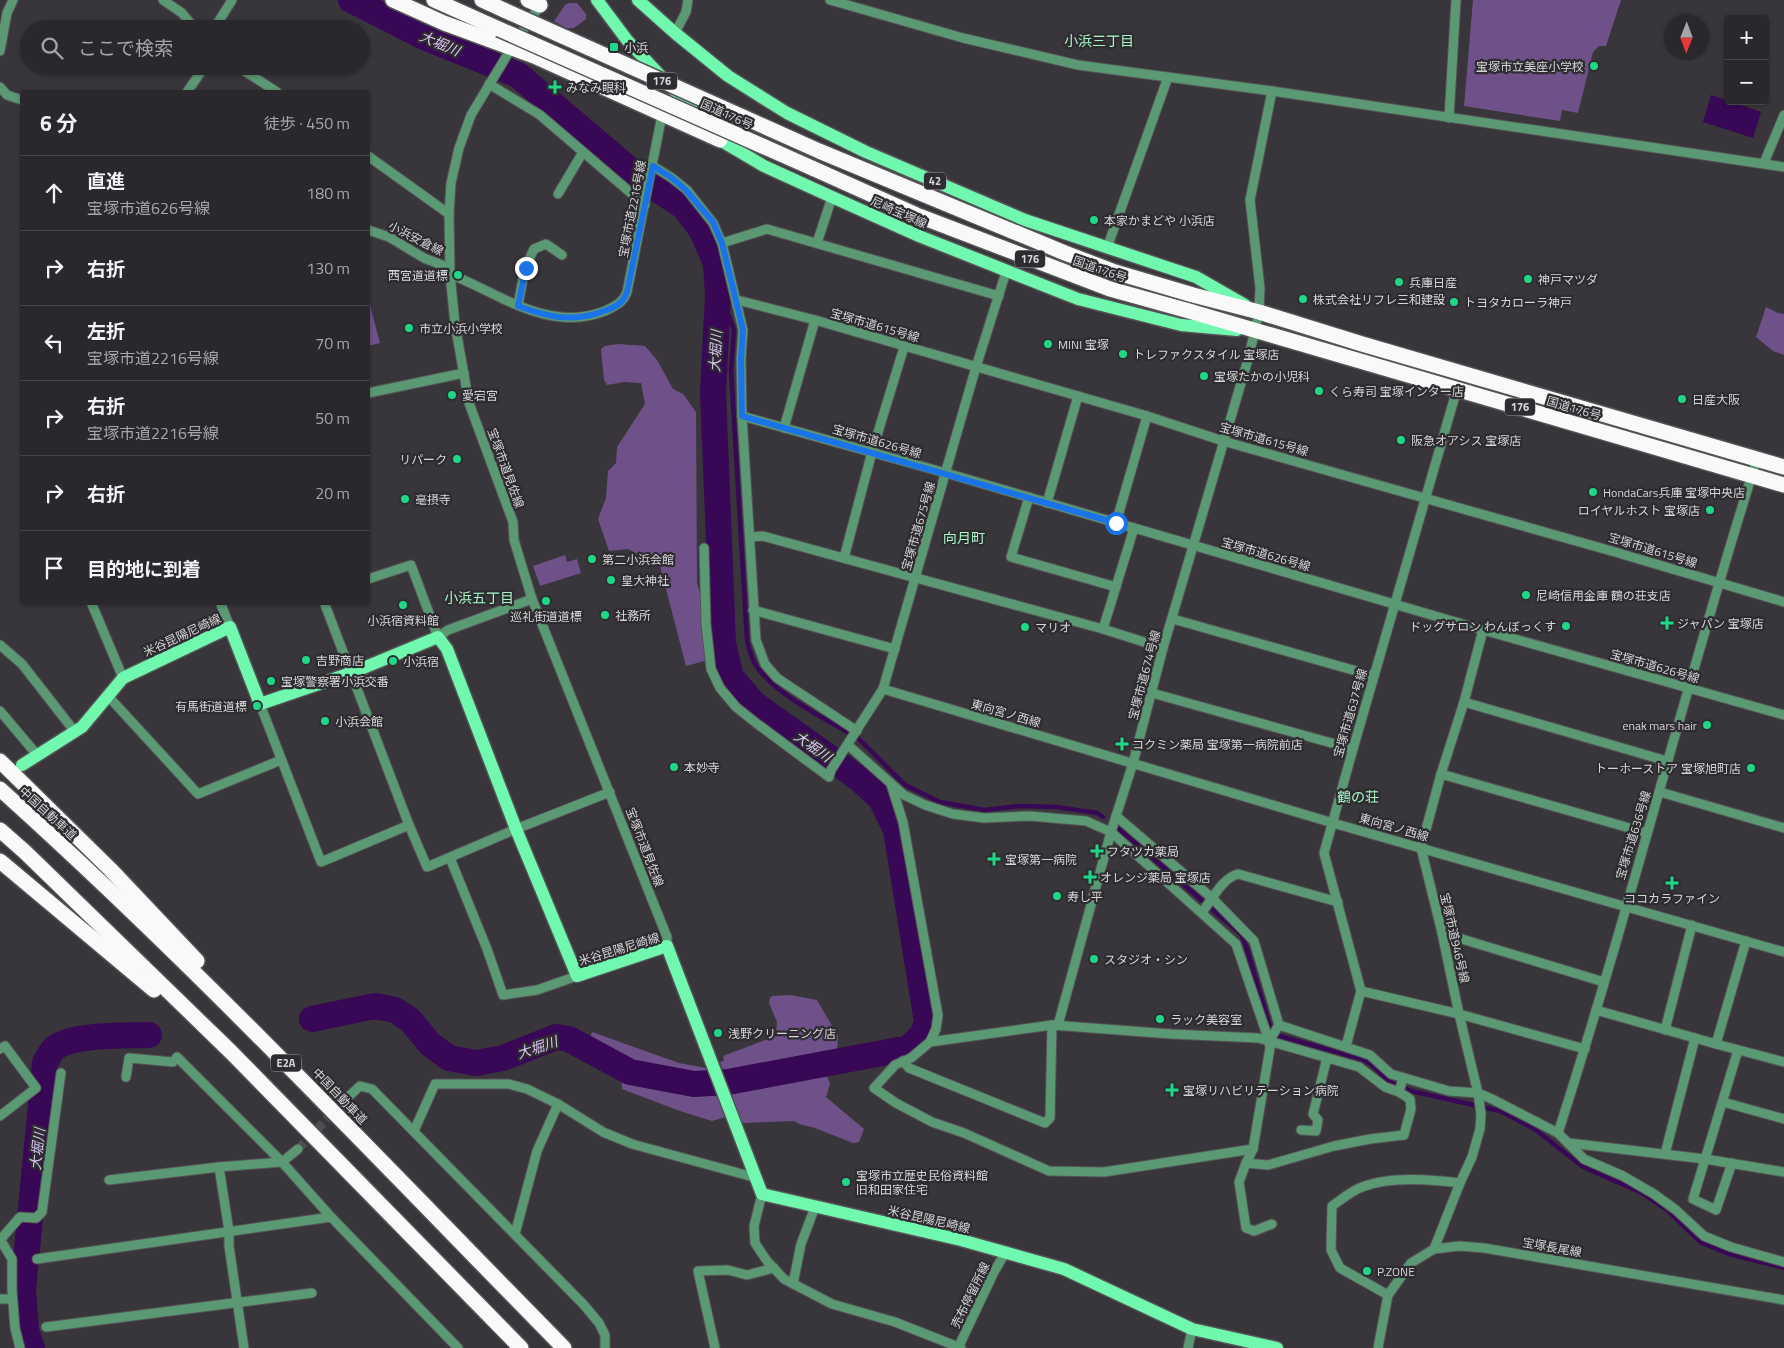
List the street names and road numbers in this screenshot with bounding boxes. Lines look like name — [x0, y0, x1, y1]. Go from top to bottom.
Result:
road number: 176 — [647, 72, 677, 90]
street label: 国道176号 — [697, 94, 757, 134]
street label: 宝塚市道2216号線 — [613, 159, 651, 259]
road number: 42 — [924, 172, 946, 190]
street label: 尼崎宝塚線 — [868, 191, 930, 233]
street label: 小浜安倉線 — [385, 216, 447, 260]
road number: 176 — [1015, 250, 1045, 268]
street label: 国道176号 — [1070, 251, 1130, 287]
street label: 宝塚市道615号線 — [828, 303, 922, 347]
street label: 国道176号 — [1544, 391, 1604, 425]
road number: 176 — [1505, 398, 1535, 416]
street label: 宝塚市道615号線 — [1217, 417, 1311, 461]
street label: 宝塚市道626号線 — [830, 419, 924, 463]
street label: 宝塚市道見佐線 — [483, 425, 529, 511]
street label: 宝塚市道675号線 — [896, 479, 940, 573]
street label: 宝塚市道615号線 — [1606, 527, 1700, 573]
street label: 宝塚市道626号線 — [1219, 532, 1313, 576]
street label: 米谷昆陽尼崎線 — [140, 609, 224, 661]
street label: 宝塚市道674号線 — [1123, 628, 1165, 722]
street label: 宝塚市道626号線 — [1608, 644, 1702, 688]
street label: 宝塚市道637号線 — [1328, 666, 1372, 760]
street label: 東向宮ノ西線 — [969, 694, 1043, 732]
street label: 中国自動車道 — [15, 782, 81, 844]
street label: 宝塚市道636号線 — [1610, 788, 1656, 882]
street label: 宝塚市道見佐線 — [621, 804, 669, 890]
street label: 東向宮ノ西線 — [1357, 808, 1431, 846]
street label: 宝塚市道946号線 — [1435, 891, 1475, 985]
street label: 米谷昆陽尼崎線 — [576, 928, 662, 970]
road number: E2A — [271, 1054, 301, 1072]
street label: 中国自動車道 — [308, 1063, 372, 1129]
street label: 米谷昆陽尼崎線 — [886, 1200, 972, 1238]
street label: 宝塚長尾線 — [1521, 1232, 1583, 1262]
street label: 売布停留所線 — [946, 1258, 994, 1332]

